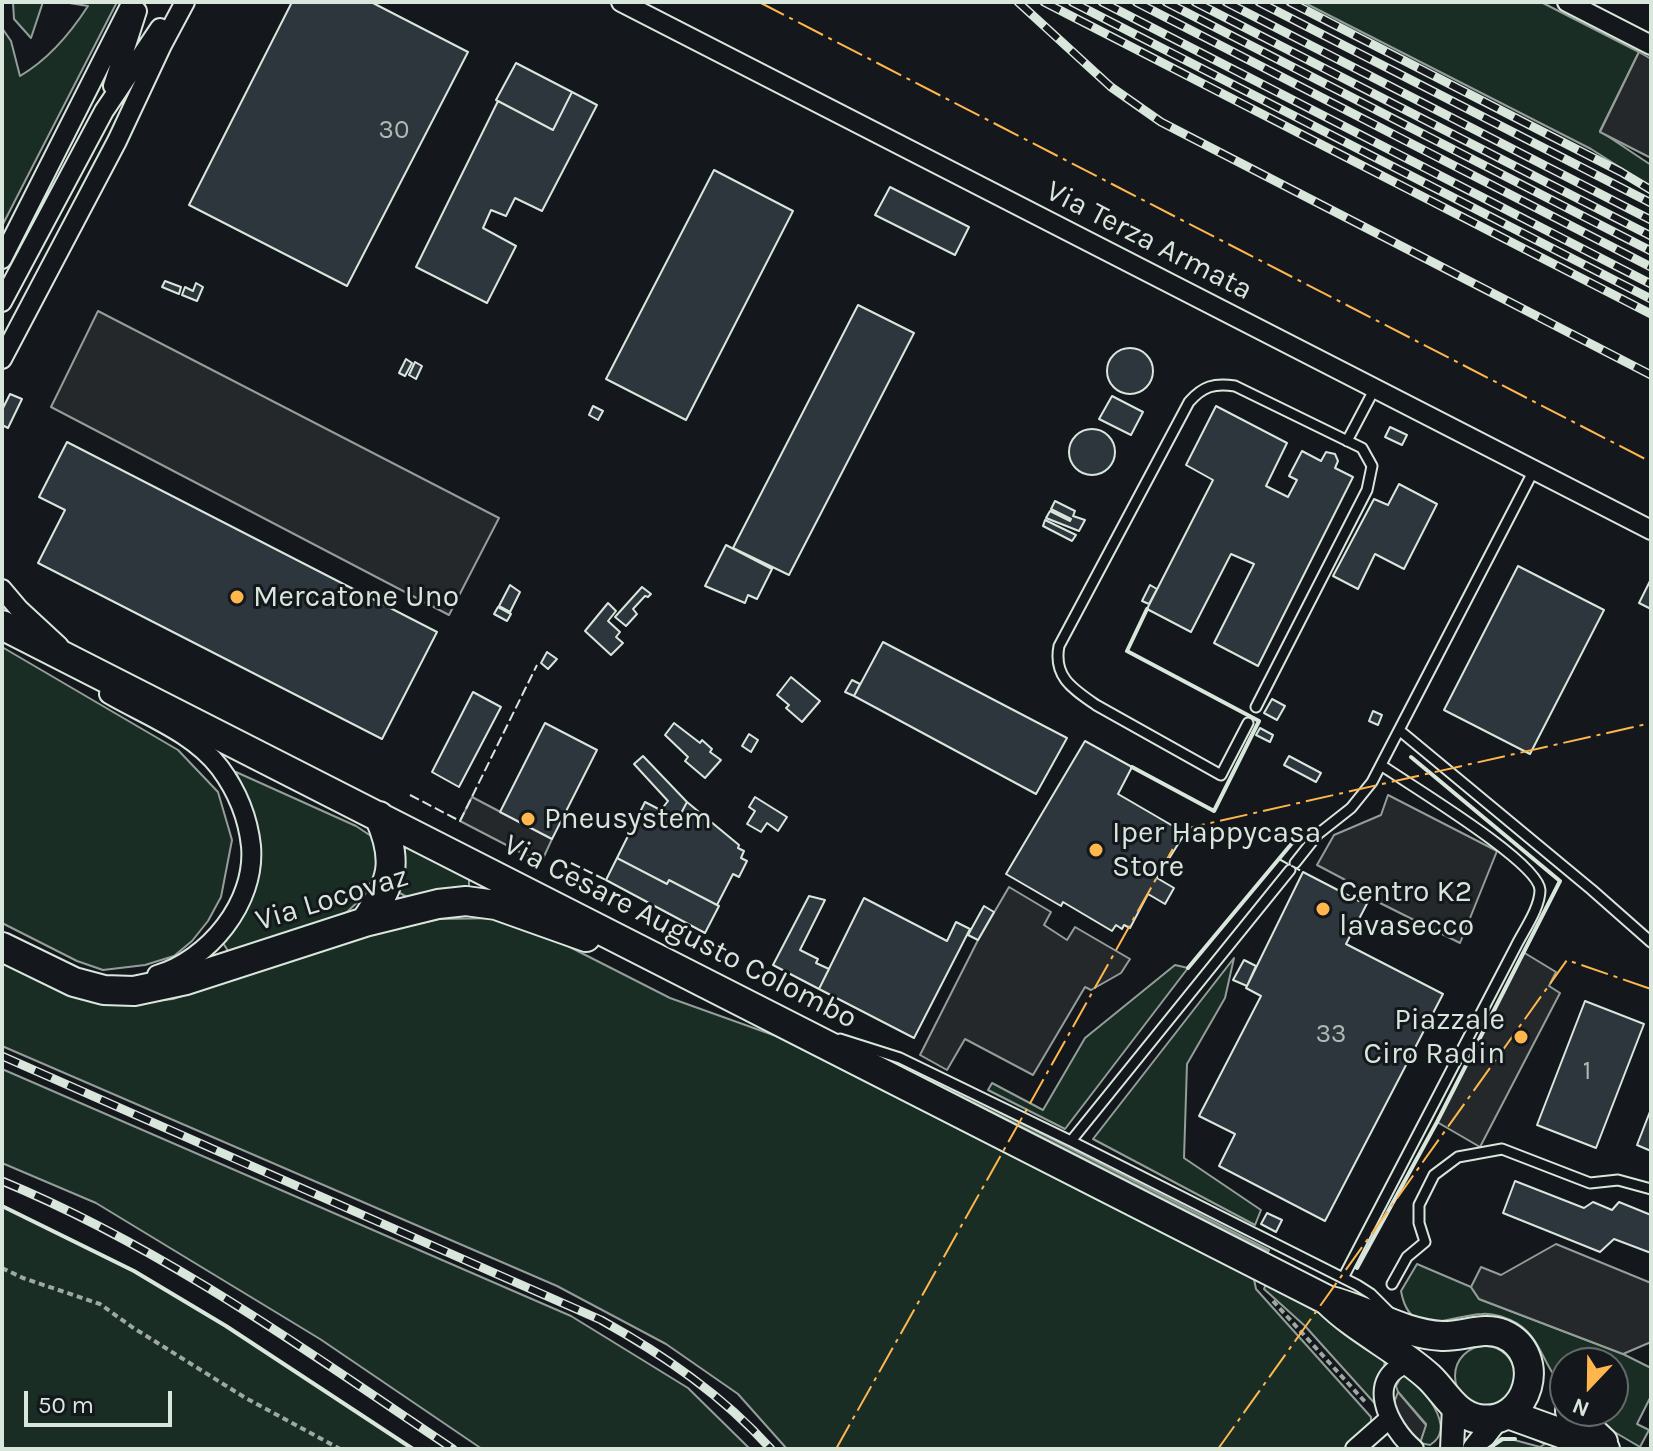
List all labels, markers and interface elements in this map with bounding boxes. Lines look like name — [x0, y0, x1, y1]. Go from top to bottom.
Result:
house number: 30 — [379, 115, 409, 147]
street label: Via Terza Armata — [1040, 173, 1258, 309]
place label: Mercatone Uno — [253, 579, 459, 615]
marker: Mercatone Uno — [228, 588, 246, 606]
place label: Pneusystem — [544, 801, 712, 837]
marker: Pneusystem — [519, 810, 537, 828]
place label: Iper Happycasa Store — [1112, 815, 1321, 886]
street label: Via Cesare Augusto Colombo — [497, 827, 863, 1037]
marker: Iper Happycasa Store — [1087, 841, 1105, 859]
street label: Via Locovaz — [251, 859, 413, 939]
place label: Centro K2 lavasecco — [1339, 874, 1474, 944]
marker: Centro K2 lavasecco — [1314, 900, 1332, 918]
place label: Piazzale Ciro Radin — [1364, 1002, 1505, 1072]
house number: 33 — [1316, 1019, 1346, 1051]
marker: Piazzale Ciro Radin — [1512, 1028, 1530, 1046]
house number: 1 — [1583, 1056, 1591, 1088]
north arrow — [1549, 1347, 1629, 1427]
scale bar — [28, 1375, 176, 1425]
text: 50 m — [38, 1391, 94, 1419]
text: N — [1569, 1392, 1593, 1422]

